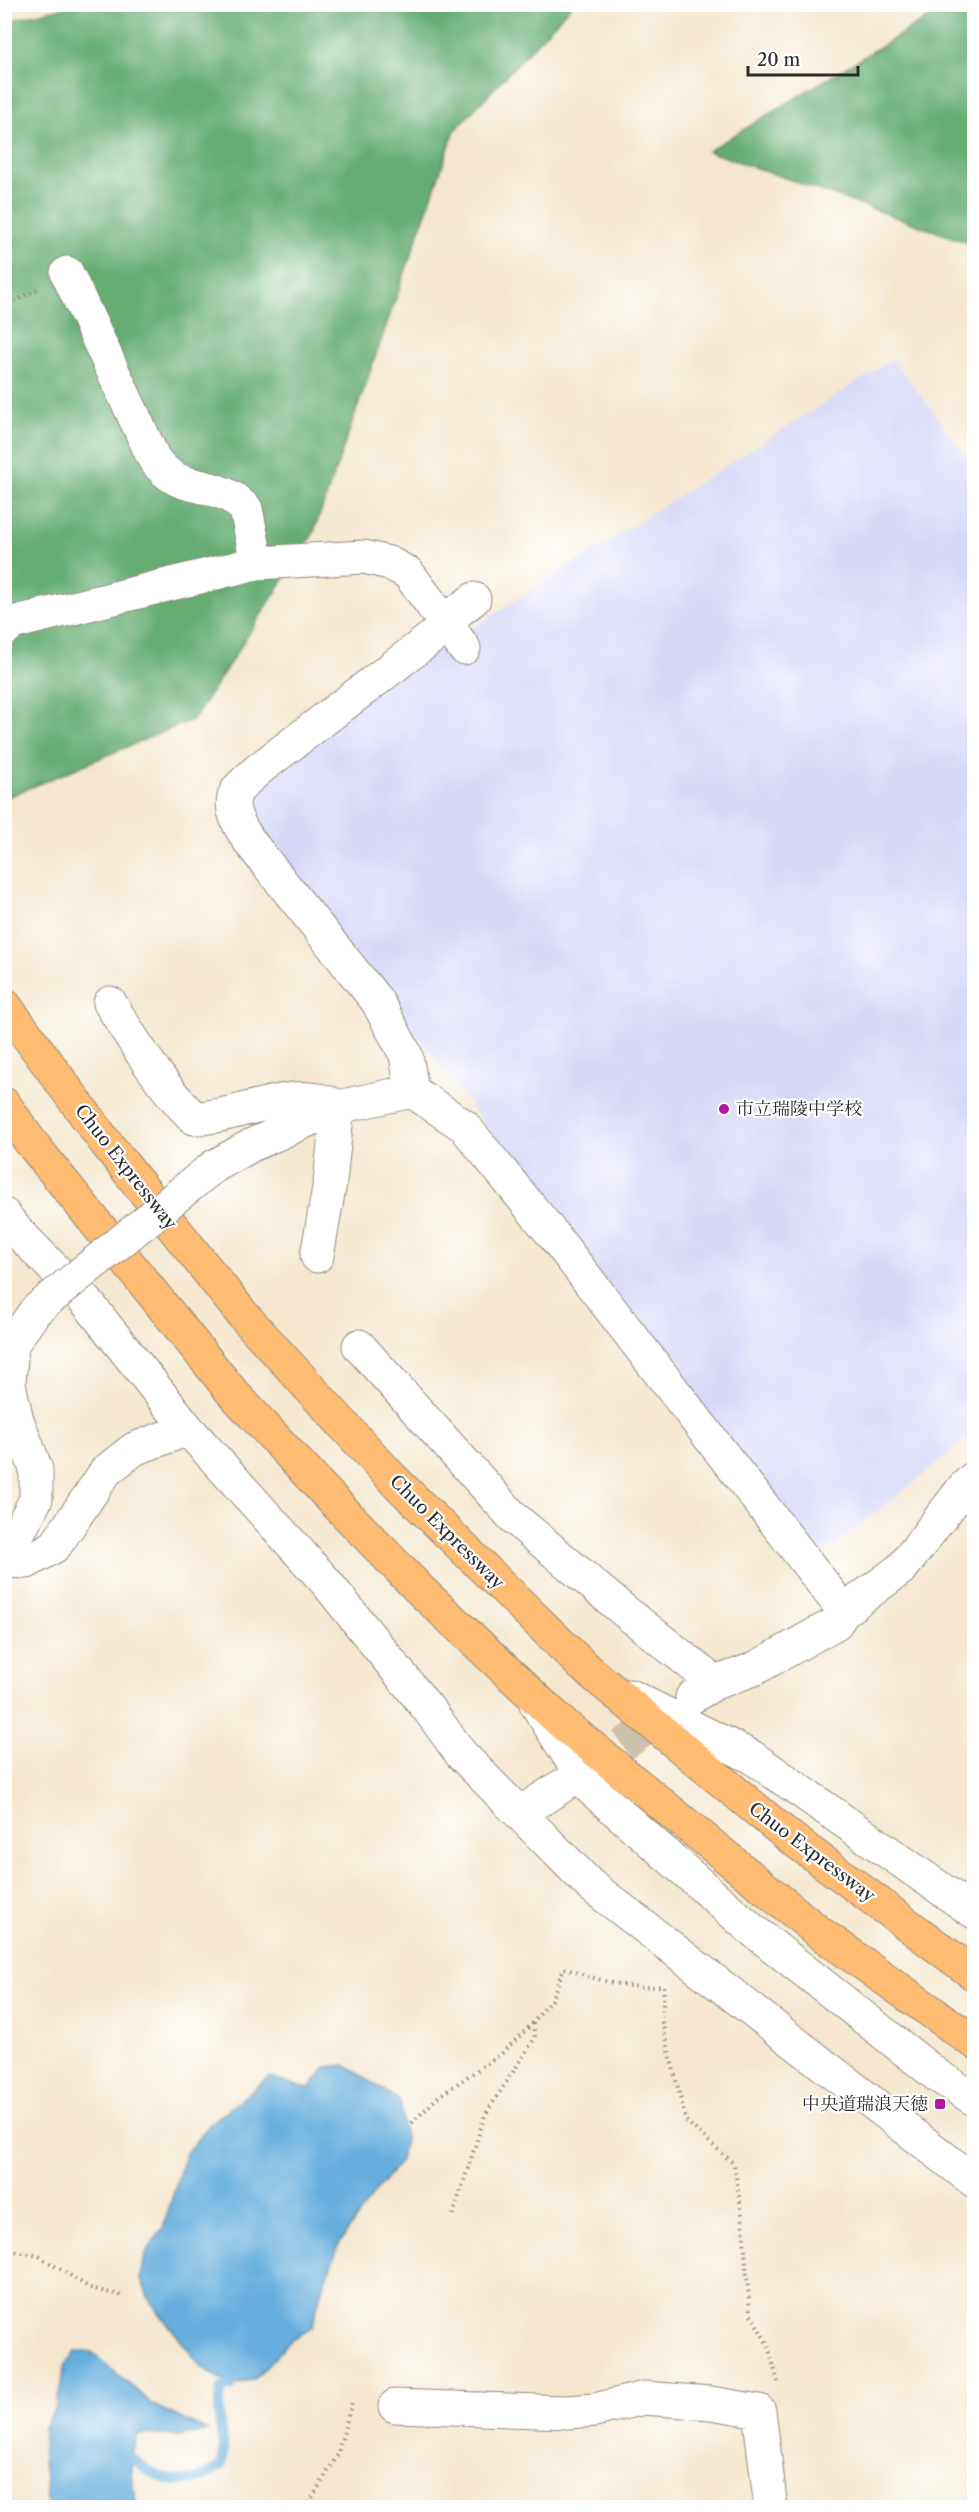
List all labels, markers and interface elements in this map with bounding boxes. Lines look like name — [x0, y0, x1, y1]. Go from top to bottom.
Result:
scale bar — [748, 39, 858, 77]
text: 20 m — [757, 49, 801, 71]
place label: 市立瑞陵中学校 — [736, 1098, 862, 1120]
street label: Chuo Expressway — [70, 1100, 182, 1235]
marker: 市立瑞陵中学校 — [717, 1102, 731, 1116]
street label: Chuo Expressway — [385, 1470, 509, 1594]
street label: Chuo Expressway — [744, 1797, 880, 1907]
place label: 中央道瑞浪天徳 — [802, 2093, 928, 2115]
marker: 中央道瑞浪天徳 — [933, 2097, 947, 2111]

